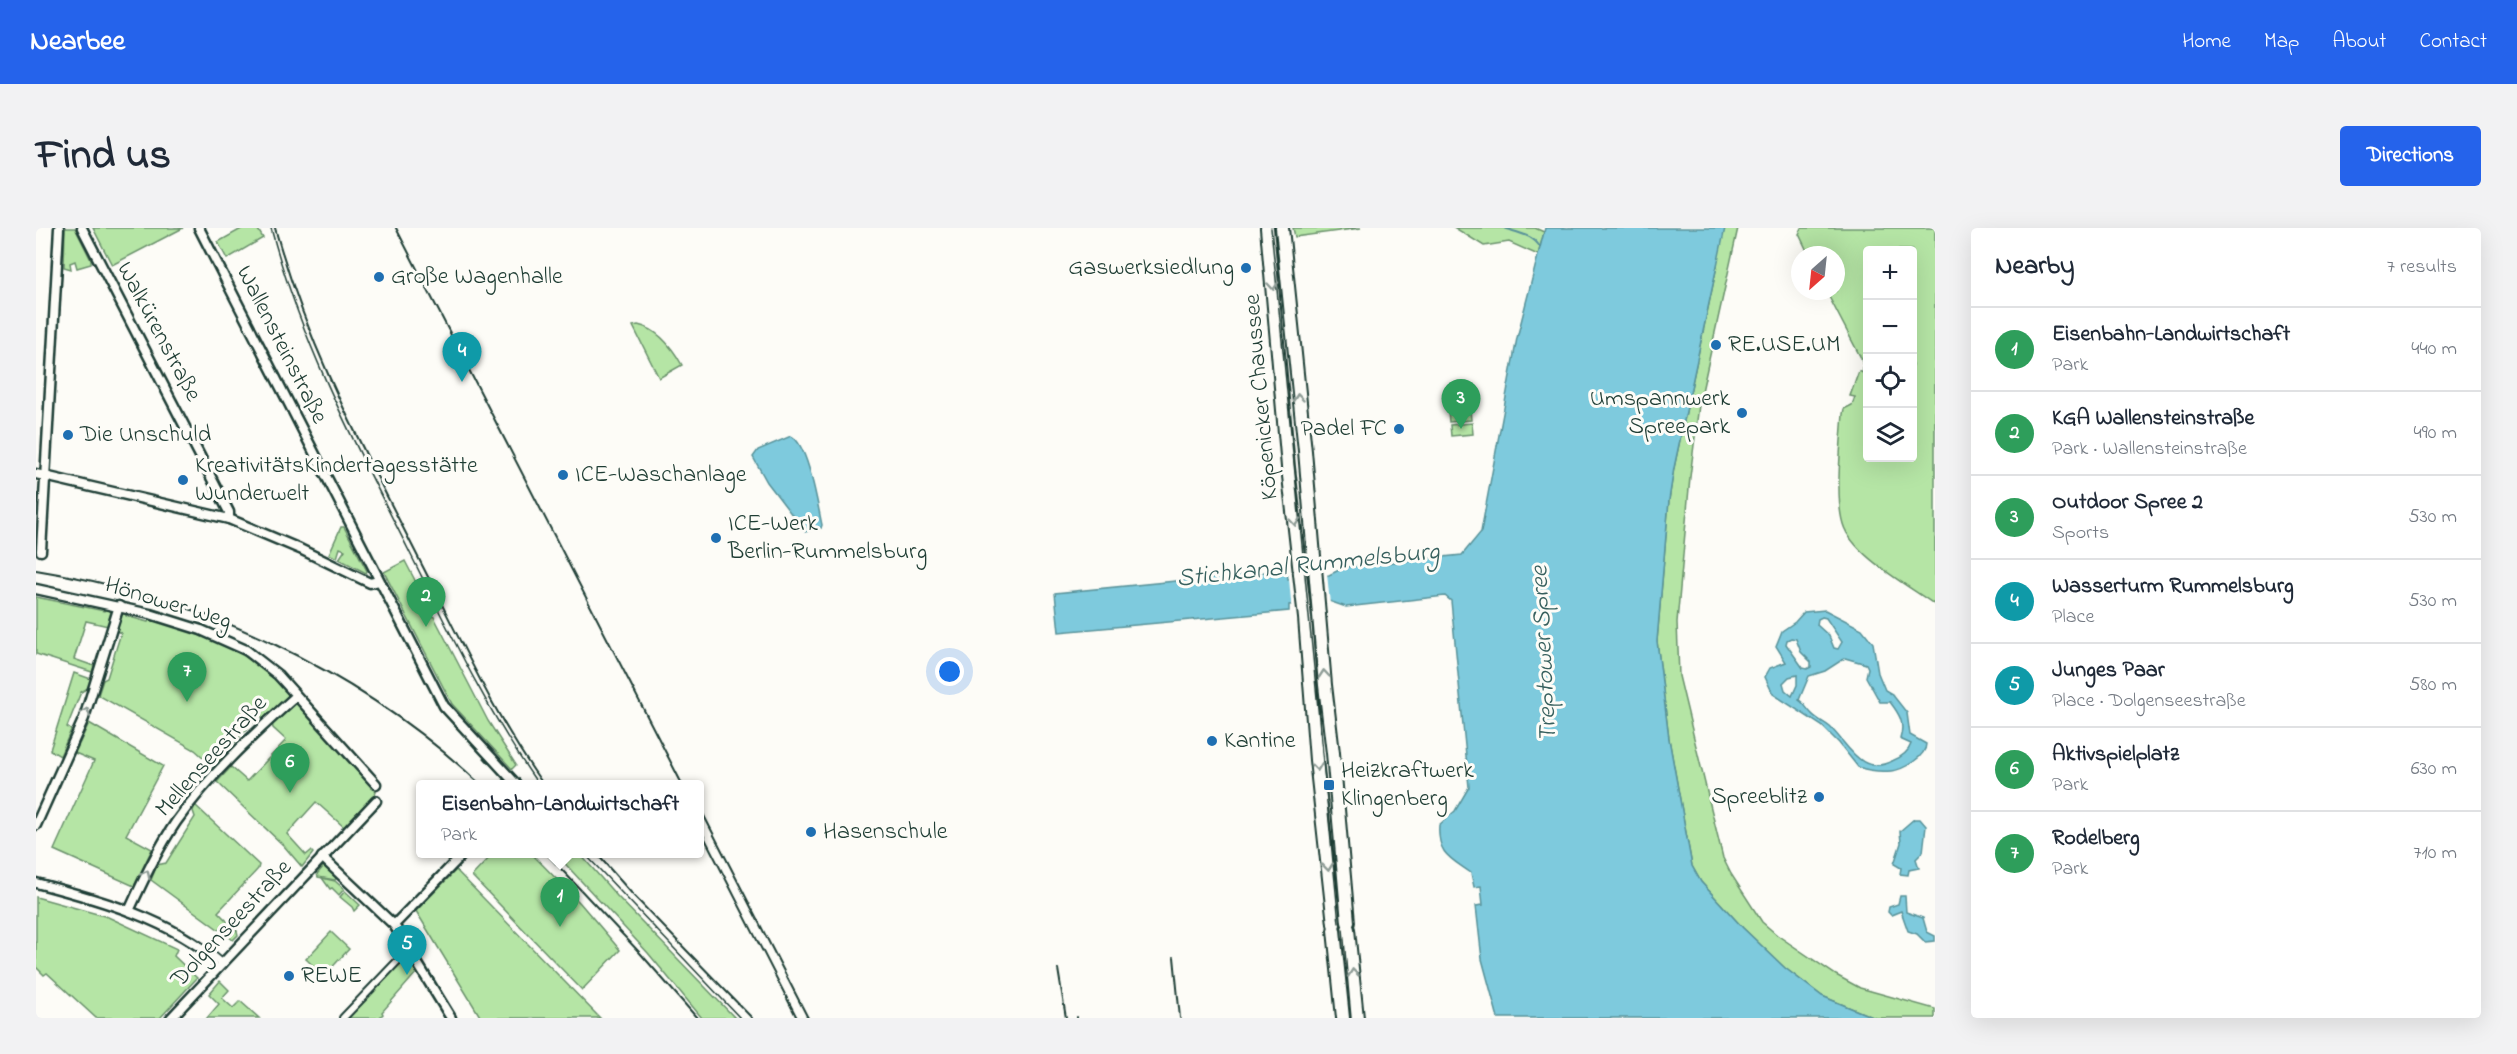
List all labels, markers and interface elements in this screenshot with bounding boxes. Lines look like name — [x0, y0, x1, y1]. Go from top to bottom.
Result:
text: Nearbee — [30, 22, 125, 63]
text: Home — [2182, 27, 2231, 57]
text: Map — [2264, 27, 2299, 57]
text: About — [2332, 27, 2386, 57]
text: Contact — [2419, 27, 2487, 57]
text: Find us — [36, 126, 171, 187]
button: Directions — [2340, 126, 2481, 186]
north arrow — [1791, 246, 1845, 300]
map controls — [1863, 246, 1917, 462]
button: + — [1863, 246, 1917, 300]
text: Nearby — [1995, 248, 2074, 286]
place label: Gaswerksiedlung — [1068, 251, 1234, 286]
text: 7 results — [2387, 253, 2457, 282]
street label: Walkürenstraße — [106, 256, 210, 408]
street label: Wallensteinstraße — [226, 260, 336, 430]
place label: Große Wagenhalle — [391, 260, 563, 295]
marker: Gaswerksiedlung — [1239, 261, 1253, 275]
marker: Große Wagenhalle — [372, 270, 386, 284]
one-way arrow — [1266, 282, 1279, 291]
street label: Köpenicker Chaussee — [1236, 292, 1288, 501]
button: − — [1863, 300, 1917, 354]
text: Eisenbahn-Landwirtschaft — [2052, 319, 2290, 351]
place label: RE.USE.UM — [1728, 328, 1840, 363]
pin: 4 — [442, 332, 482, 382]
text: 1 — [2011, 335, 2018, 364]
text: 440 m — [2411, 335, 2457, 364]
marker: RE.USE.UM — [1709, 338, 1723, 352]
text: Park — [2052, 351, 2088, 380]
button: locate — [1863, 354, 1917, 408]
pin: 3 — [1442, 380, 1480, 429]
place label: Umspannwerk Spreepark — [1590, 382, 1730, 445]
one-way arrow — [1291, 393, 1304, 402]
text: KGA Wallensteinstraße — [2052, 403, 2254, 435]
marker: Umspannwerk Spreepark — [1735, 406, 1749, 420]
button: layers — [1863, 408, 1917, 462]
place label: Padel FC — [1301, 412, 1387, 447]
place label: Die Unschuld — [79, 418, 212, 453]
text: 2 — [2010, 419, 2019, 448]
text: 490 m — [2414, 419, 2457, 448]
marker: Padel FC — [1392, 422, 1406, 436]
marker: Die Unschuld — [61, 428, 75, 442]
text: Park · Wallensteinstraße — [2052, 435, 2247, 464]
place label: KreativitätsKindertagesstätte Wunderwelt — [195, 449, 478, 512]
place label: ICE-Waschanlage — [575, 458, 747, 493]
marker: ICE-Waschanlage — [556, 468, 570, 482]
marker: KreativitätsKindertagesstätte Wunderwelt — [176, 473, 190, 487]
text: Outdoor Spree 2 — [2052, 487, 2203, 519]
text: 3 — [2010, 503, 2019, 532]
text: 530 m — [2408, 503, 2457, 532]
place label: ICE-Werk Berlin-Rummelsburg — [727, 507, 927, 570]
one-way arrow — [1288, 517, 1301, 527]
text: Sports — [2052, 519, 2109, 548]
marker: ICE-Werk Berlin-Rummelsburg — [709, 531, 723, 545]
water label: Stichkanal Rummelsburg — [1175, 533, 1443, 599]
water label: Treptower Spree — [1521, 564, 1569, 743]
street label: Hönower Weg — [100, 568, 236, 640]
text: Wasserturm Rummelsburg — [2052, 571, 2294, 603]
pin: 2 — [406, 578, 446, 627]
text: 4 — [2010, 587, 2019, 616]
text: 530 m — [2408, 587, 2457, 616]
text: Place — [2052, 603, 2094, 632]
pin: 7 — [168, 652, 206, 702]
text: Junges Paar — [2052, 655, 2165, 687]
your location — [935, 657, 964, 686]
one-way arrow — [1318, 669, 1331, 678]
text: 5 — [2009, 671, 2020, 700]
text: 580 m — [2409, 671, 2457, 700]
text: Place · Dolgenseestraße — [2052, 687, 2246, 716]
street label: Mellenseestraße — [148, 688, 277, 826]
one-way arrow — [79, 707, 92, 718]
place label: Kantine — [1224, 724, 1296, 759]
marker: Kantine — [1205, 734, 1219, 748]
text: Aktivspielplatz — [2052, 739, 2179, 771]
pin: 6 — [270, 744, 310, 793]
place label: Heizkraftwerk Klingenberg — [1341, 754, 1474, 817]
text: 6 — [2010, 755, 2019, 784]
text: 630 m — [2411, 755, 2457, 784]
one-way arrow — [1310, 763, 1322, 772]
text: Park — [2052, 771, 2088, 800]
marker: Heizkraftwerk Klingenberg — [1322, 778, 1336, 792]
popup — [416, 780, 704, 858]
place label: Spreeblitz — [1711, 780, 1808, 815]
text: Eisenbahn-Landwirtschaft — [441, 789, 679, 821]
marker: Spreeblitz — [1812, 790, 1826, 804]
place label: Hasenschule — [823, 815, 948, 850]
text: Park — [441, 821, 477, 850]
text: Rodelberg — [2052, 823, 2140, 855]
marker: Hasenschule — [804, 825, 818, 839]
text: 7 — [2010, 839, 2019, 868]
text: 710 m — [2413, 839, 2457, 868]
street label: Dolgenseestraße — [162, 852, 301, 997]
text: Park — [2052, 855, 2088, 884]
one-way arrow — [1321, 862, 1334, 872]
one-way arrow — [139, 869, 151, 880]
pin: 1 — [540, 878, 580, 927]
pin: 5 — [388, 926, 427, 975]
place label: REWE — [301, 959, 362, 994]
marker: REWE — [282, 969, 296, 983]
one-way arrow — [1347, 969, 1360, 978]

